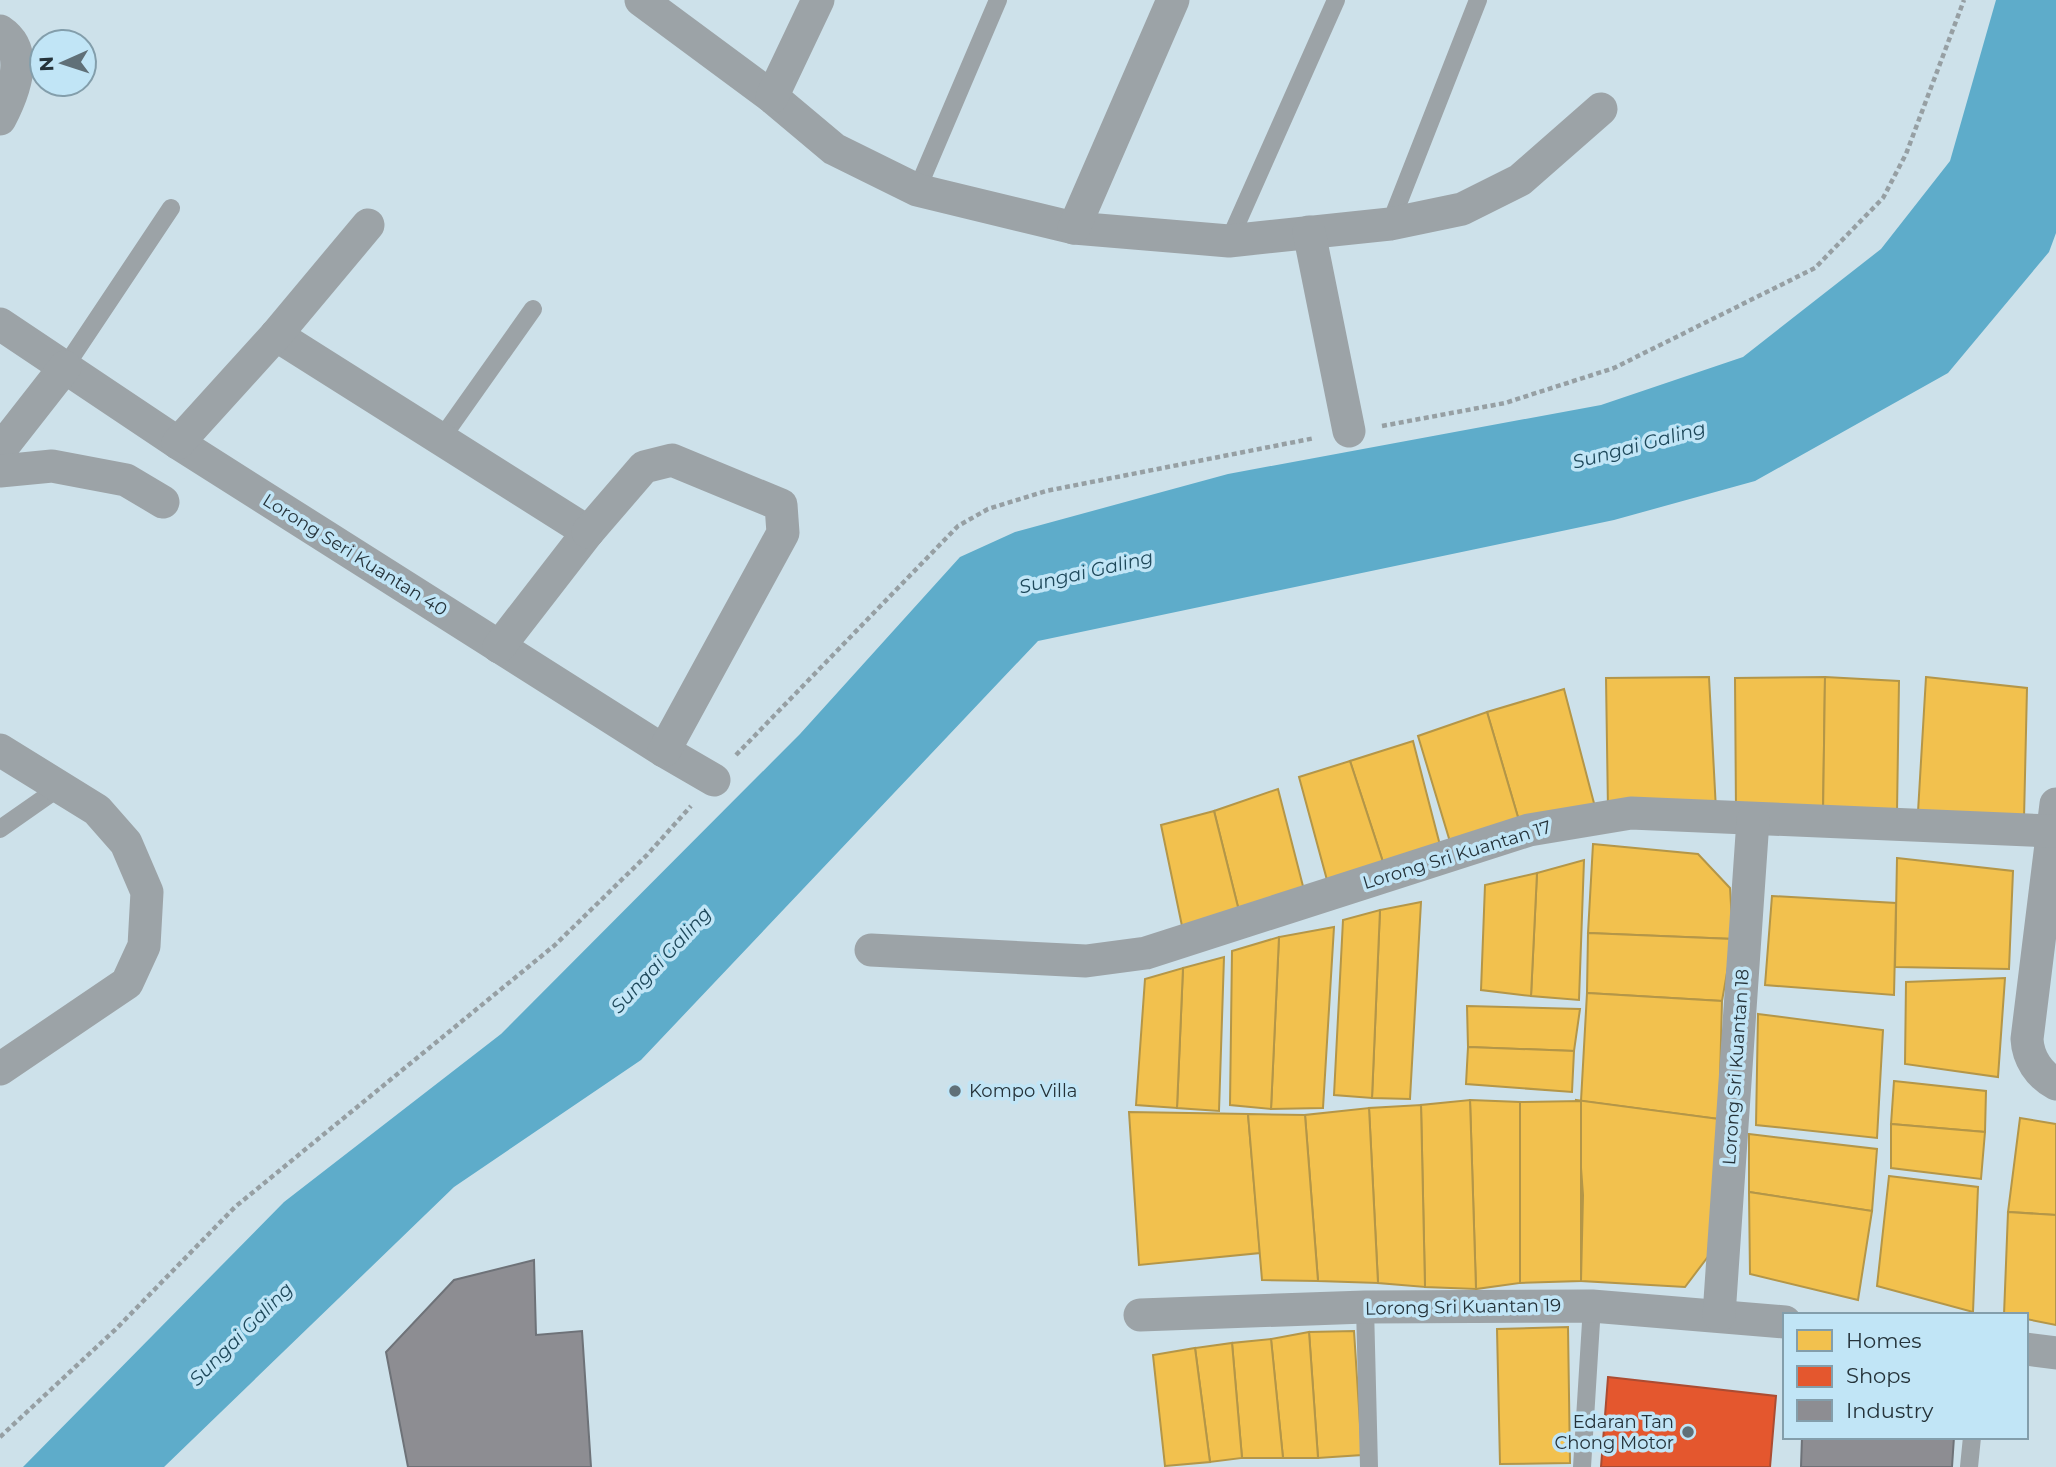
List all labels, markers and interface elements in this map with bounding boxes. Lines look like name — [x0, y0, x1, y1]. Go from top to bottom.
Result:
north arrow — [28, 28, 98, 98]
text: N — [35, 56, 58, 72]
water label: Sungai Galing — [1570, 416, 1708, 474]
street label: Lorong Seri Kuantan 40 — [259, 489, 451, 621]
water label: Sungai Galing — [1017, 545, 1155, 599]
street label: Lorong Sri Kuantan 17 — [1360, 816, 1554, 894]
water label: Sungai Galing — [606, 902, 716, 1018]
street label: Lorong Sri Kuantan 18 — [1718, 968, 1754, 1166]
place label: Kompo Villa — [969, 1080, 1077, 1102]
marker: Kompo Villa — [947, 1083, 963, 1099]
water label: Sungai Galing — [184, 1277, 298, 1391]
street label: Lorong Sri Kuantan 19 — [1365, 1294, 1561, 1320]
legend — [1783, 1313, 2028, 1439]
text: Homes — [1846, 1328, 1921, 1353]
text: Shops — [1846, 1363, 1911, 1388]
text: Industry — [1846, 1398, 1934, 1423]
place label: Edaran Tan Chong Motor — [1555, 1411, 1674, 1454]
marker: Edaran Tan Chong Motor — [1680, 1424, 1696, 1440]

